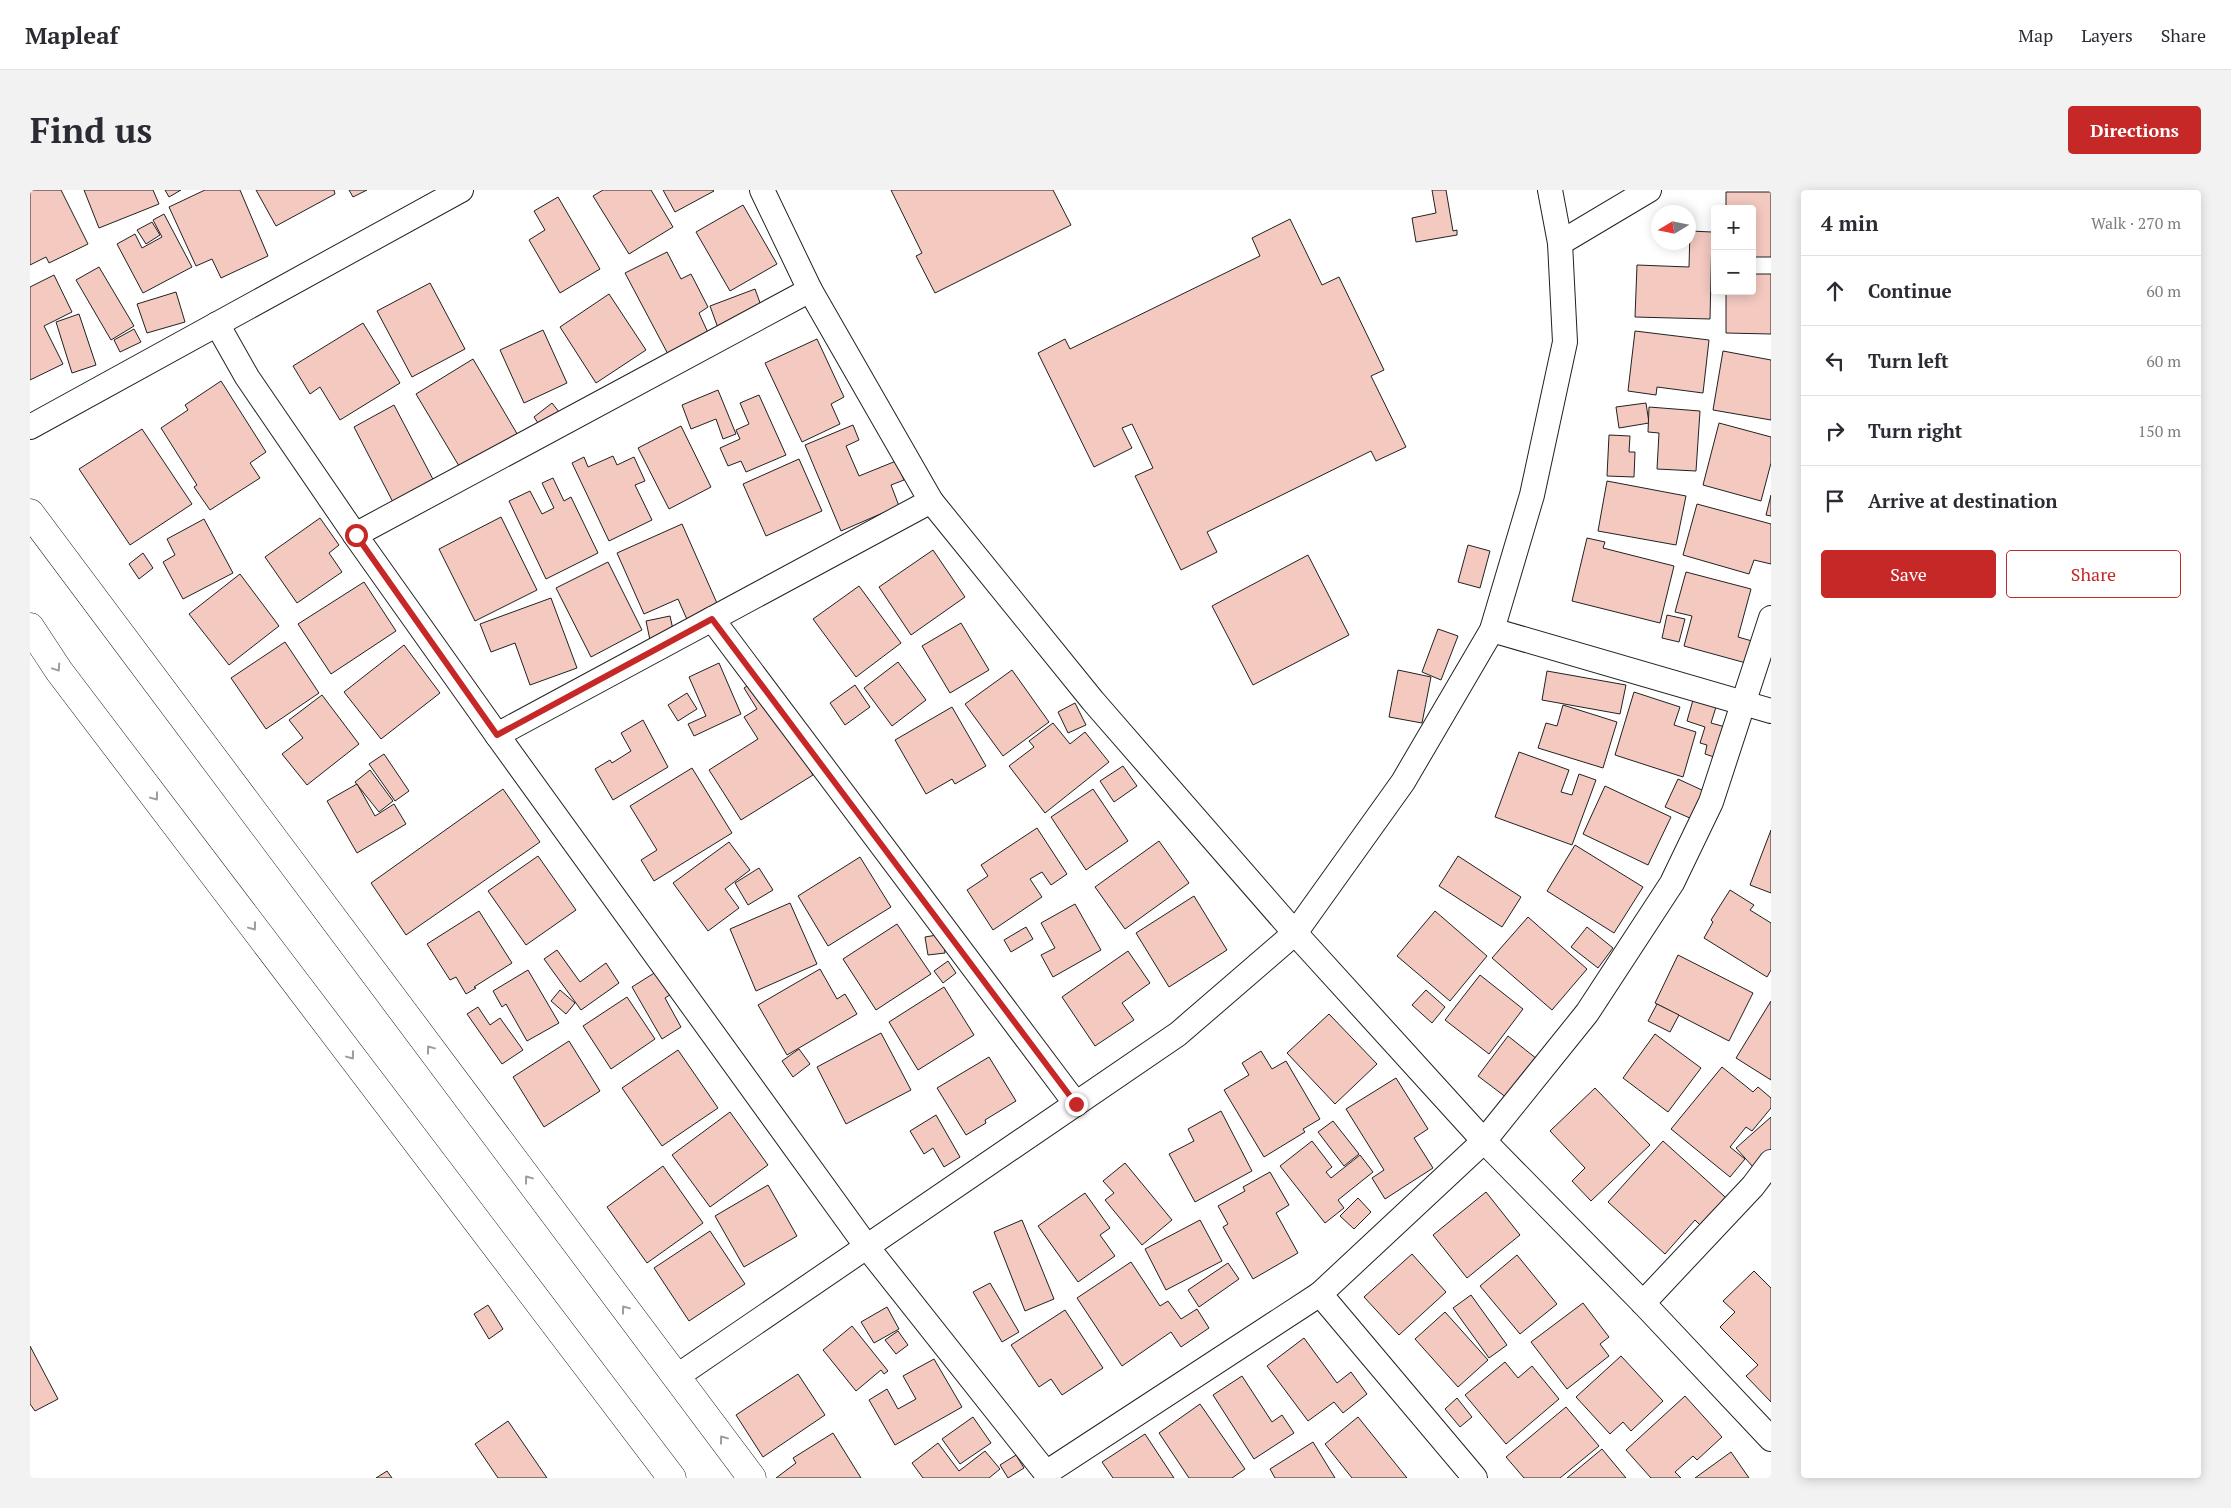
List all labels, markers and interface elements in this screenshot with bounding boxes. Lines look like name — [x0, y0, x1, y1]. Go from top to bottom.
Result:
text: Mapleaf — [25, 19, 118, 51]
text: Map — [2018, 23, 2053, 47]
text: Layers — [2081, 23, 2133, 47]
text: Share — [2161, 23, 2206, 47]
button: Directions — [2068, 106, 2201, 154]
text: Find us — [30, 107, 152, 153]
north arrow — [1651, 205, 1696, 250]
map controls — [1711, 205, 1756, 295]
button: + — [1711, 205, 1756, 250]
text: 4 min — [1821, 209, 1878, 237]
text: Walk · 270 m — [2091, 212, 2181, 234]
button: − — [1711, 250, 1756, 295]
icon: ahead — [1821, 277, 1849, 305]
text: Continue — [1868, 278, 1952, 303]
text: 60 m — [2146, 280, 2181, 302]
icon: left — [1821, 347, 1849, 375]
text: Turn left — [1868, 348, 1949, 373]
text: 60 m — [2146, 350, 2181, 372]
icon: right — [1821, 417, 1849, 445]
text: Turn right — [1868, 418, 1962, 443]
text: 150 m — [2138, 420, 2181, 442]
icon: arrive — [1821, 487, 1849, 515]
text: Arrive at destination — [1868, 488, 2057, 513]
route start — [345, 524, 368, 547]
button: Save — [1821, 550, 1996, 598]
button: Share — [2006, 550, 2181, 598]
one-way arrow — [51, 662, 60, 671]
one-way arrow — [149, 791, 158, 801]
one-way arrow — [247, 921, 256, 931]
one-way arrow — [428, 1046, 436, 1055]
one-way arrow — [346, 1050, 354, 1059]
route end — [1065, 1093, 1088, 1116]
one-way arrow — [525, 1175, 534, 1185]
one-way arrow — [622, 1305, 631, 1315]
one-way arrow — [720, 1436, 728, 1445]

